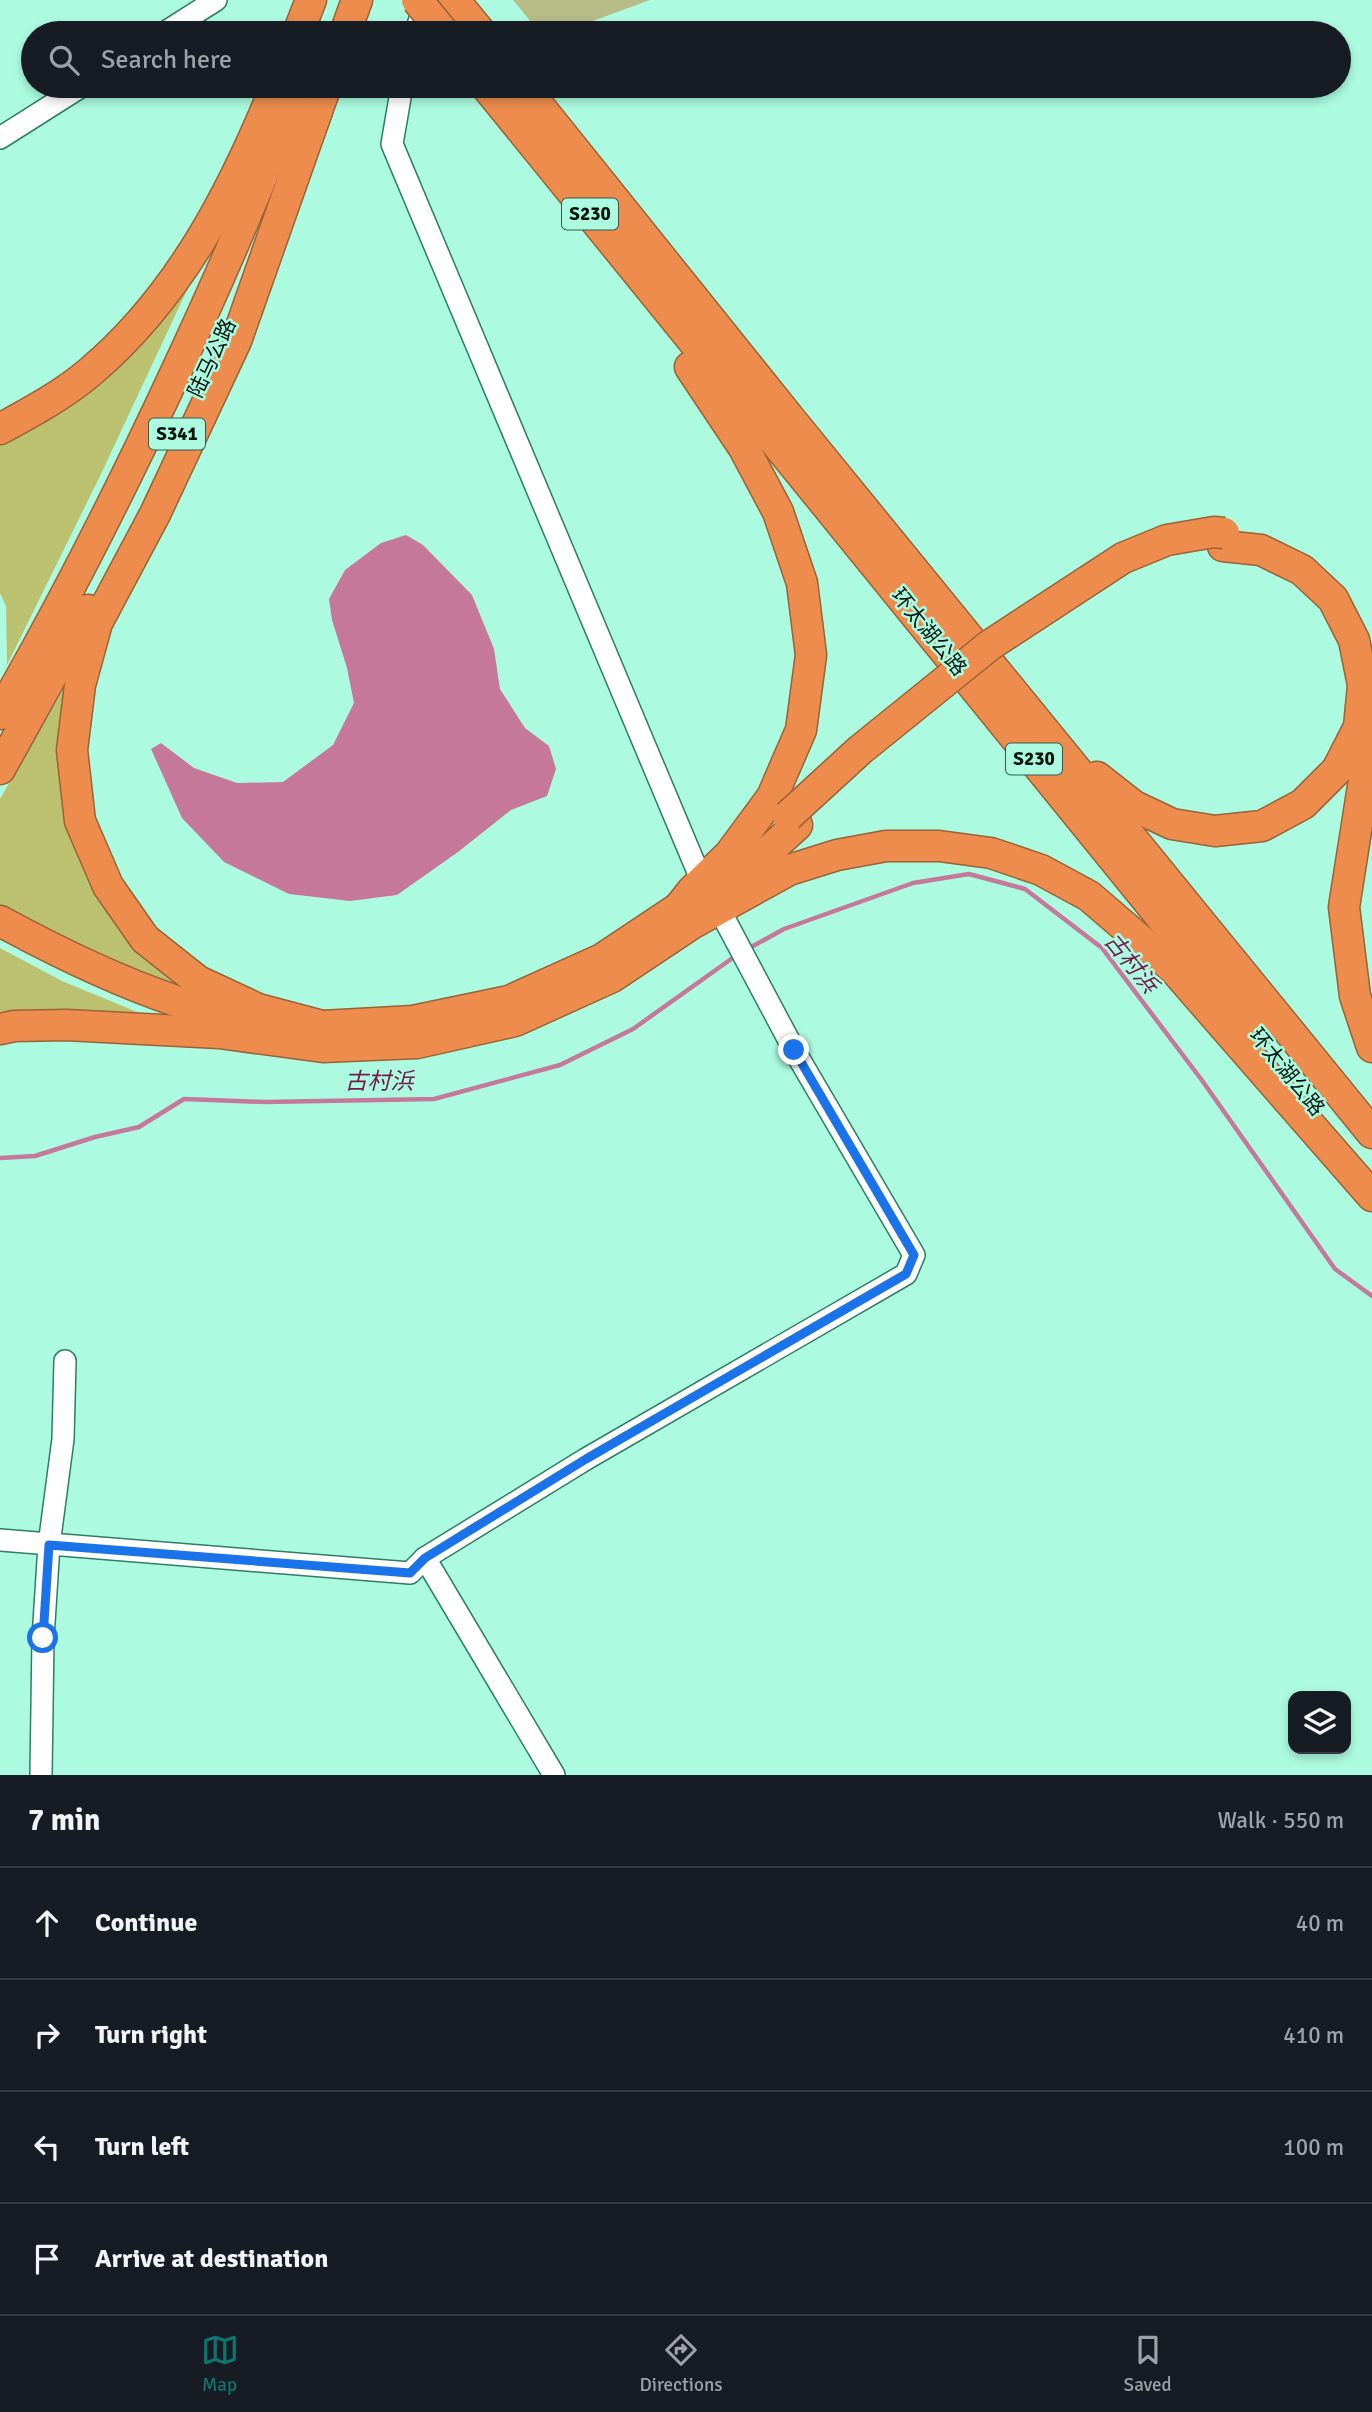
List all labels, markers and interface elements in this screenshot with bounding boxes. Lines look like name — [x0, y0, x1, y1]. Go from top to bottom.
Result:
search box — [21, 21, 1351, 98]
icon: search — [45, 41, 83, 79]
text: Search here — [101, 44, 232, 76]
road number: S230 — [562, 198, 618, 230]
street label: 陆马公路 — [182, 314, 242, 402]
road number: S341 — [149, 418, 205, 449]
street label: 环太湖公路 — [886, 583, 972, 681]
road number: S230 — [1006, 744, 1062, 774]
water label: 古村浜 — [1098, 927, 1165, 1000]
street label: 环太湖公路 — [1244, 1023, 1330, 1121]
route end — [778, 1034, 809, 1065]
water label: 古村浜 — [345, 1067, 416, 1096]
route start — [27, 1622, 58, 1653]
map controls — [1288, 1691, 1351, 1754]
button: layers — [1288, 1691, 1351, 1754]
text: 7 min — [28, 1802, 100, 1839]
text: Walk · 550 m — [1218, 1806, 1344, 1835]
icon: ahead — [28, 1904, 66, 1942]
text: Continue — [95, 1907, 197, 1939]
text: 40 m — [1296, 1909, 1344, 1938]
icon: right — [28, 2016, 66, 2054]
text: Turn right — [95, 2019, 207, 2051]
text: 410 m — [1283, 2021, 1344, 2050]
icon: left — [28, 2128, 66, 2166]
text: Turn left — [95, 2131, 189, 2163]
text: 100 m — [1283, 2133, 1344, 2162]
icon: arrive — [28, 2240, 66, 2278]
text: Arrive at destination — [95, 2243, 328, 2275]
tab: Map — [201, 2331, 239, 2397]
tab: Directions — [640, 2331, 723, 2397]
tab: Saved — [1124, 2331, 1171, 2397]

